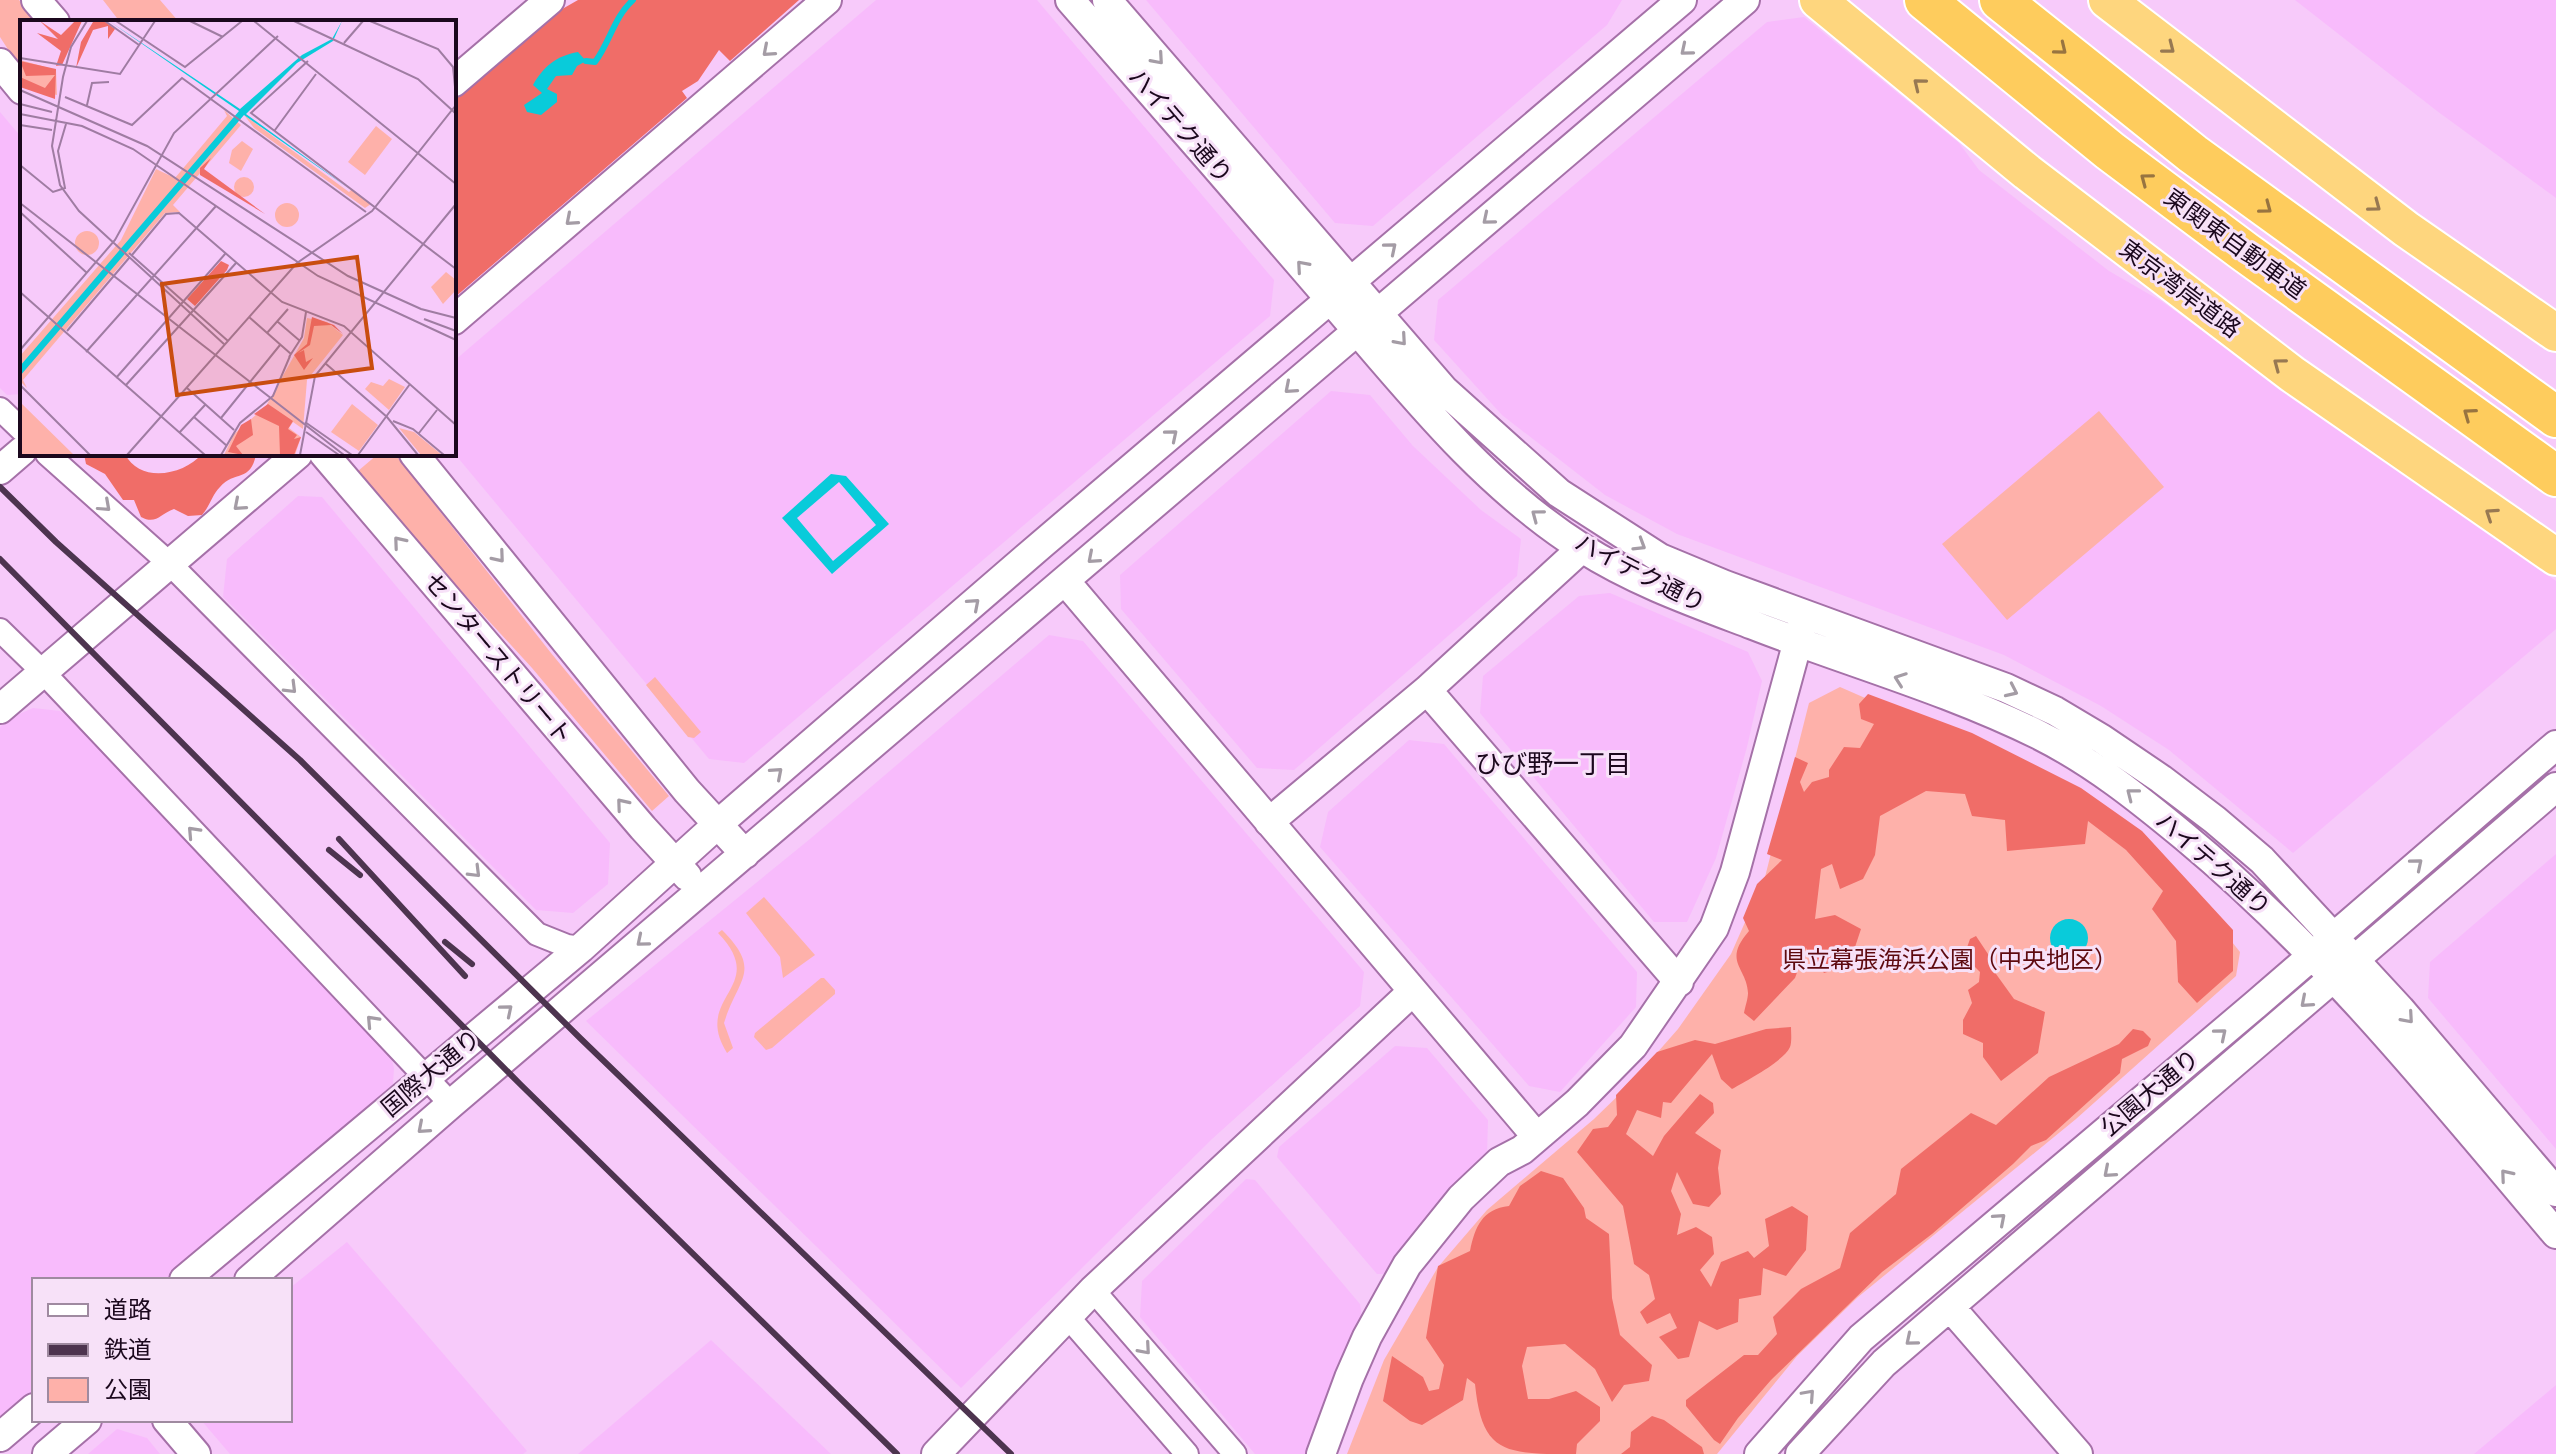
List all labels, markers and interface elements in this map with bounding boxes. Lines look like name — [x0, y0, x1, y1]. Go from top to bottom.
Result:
inset map — [20, 20, 456, 456]
one-way arrow — [2160, 38, 2174, 53]
one-way arrow — [2052, 39, 2066, 54]
one-way arrow — [763, 41, 777, 56]
one-way arrow — [1680, 41, 1695, 55]
one-way arrow — [1148, 49, 1163, 64]
street label: ハイテク通り — [1122, 61, 1240, 190]
one-way arrow — [1914, 79, 1929, 94]
one-way arrow — [2141, 174, 2155, 188]
street label: 東関東自動車道 — [2158, 181, 2313, 306]
one-way arrow — [2367, 196, 2381, 210]
one-way arrow — [2258, 199, 2272, 213]
one-way arrow — [1482, 209, 1497, 224]
one-way arrow — [565, 210, 580, 225]
street label: 東京湾岸道路 — [2113, 232, 2248, 344]
one-way arrow — [1382, 244, 1396, 258]
one-way arrow — [1297, 261, 1311, 275]
one-way arrow — [1392, 331, 1406, 345]
one-way arrow — [2273, 360, 2288, 374]
one-way arrow — [1285, 378, 1300, 393]
one-way arrow — [2464, 410, 2478, 424]
one-way arrow — [1162, 430, 1177, 445]
one-way arrow — [234, 495, 248, 510]
one-way arrow — [96, 497, 111, 511]
one-way arrow — [2486, 509, 2500, 524]
one-way arrow — [1532, 511, 1546, 525]
street label: ハイテク通り — [1569, 525, 1711, 619]
one-way arrow — [1631, 536, 1645, 551]
one-way arrow — [394, 537, 409, 552]
one-way arrow — [489, 548, 504, 562]
one-way arrow — [1088, 548, 1103, 563]
street label: センターストリート — [417, 566, 580, 751]
one-way arrow — [964, 599, 979, 613]
one-way arrow — [1894, 672, 1908, 689]
one-way arrow — [282, 679, 297, 693]
one-way arrow — [2003, 681, 2018, 697]
district label: ひび野一丁目 — [1475, 746, 1631, 781]
one-way arrow — [767, 768, 782, 783]
one-way arrow — [2127, 789, 2141, 804]
one-way arrow — [617, 799, 632, 813]
street label: ハイテク通り — [2149, 804, 2278, 922]
one-way arrow — [189, 826, 203, 841]
one-way arrow — [2408, 859, 2423, 874]
one-way arrow — [466, 863, 480, 877]
one-way arrow — [637, 931, 651, 946]
park label: 県立幕張海浜公園（中央地区） — [1782, 943, 2118, 975]
one-way arrow — [2301, 993, 2315, 1007]
one-way arrow — [498, 1005, 512, 1020]
one-way arrow — [2398, 1008, 2413, 1023]
one-way arrow — [367, 1015, 381, 1030]
street label: 国際大通り — [374, 1021, 487, 1123]
one-way arrow — [2212, 1029, 2226, 1044]
street label: 公園大通り — [2093, 1041, 2206, 1143]
one-way arrow — [418, 1118, 432, 1133]
one-way arrow — [2103, 1162, 2118, 1177]
one-way arrow — [2501, 1169, 2515, 1184]
one-way arrow — [1991, 1214, 2006, 1229]
legend — [32, 1278, 292, 1422]
text: 道路 — [104, 1293, 152, 1325]
one-way arrow — [1906, 1330, 1920, 1345]
text: 鉄道 — [104, 1333, 152, 1365]
one-way arrow — [1135, 1340, 1149, 1355]
text: 公園 — [104, 1373, 152, 1405]
one-way arrow — [1800, 1390, 1815, 1404]

